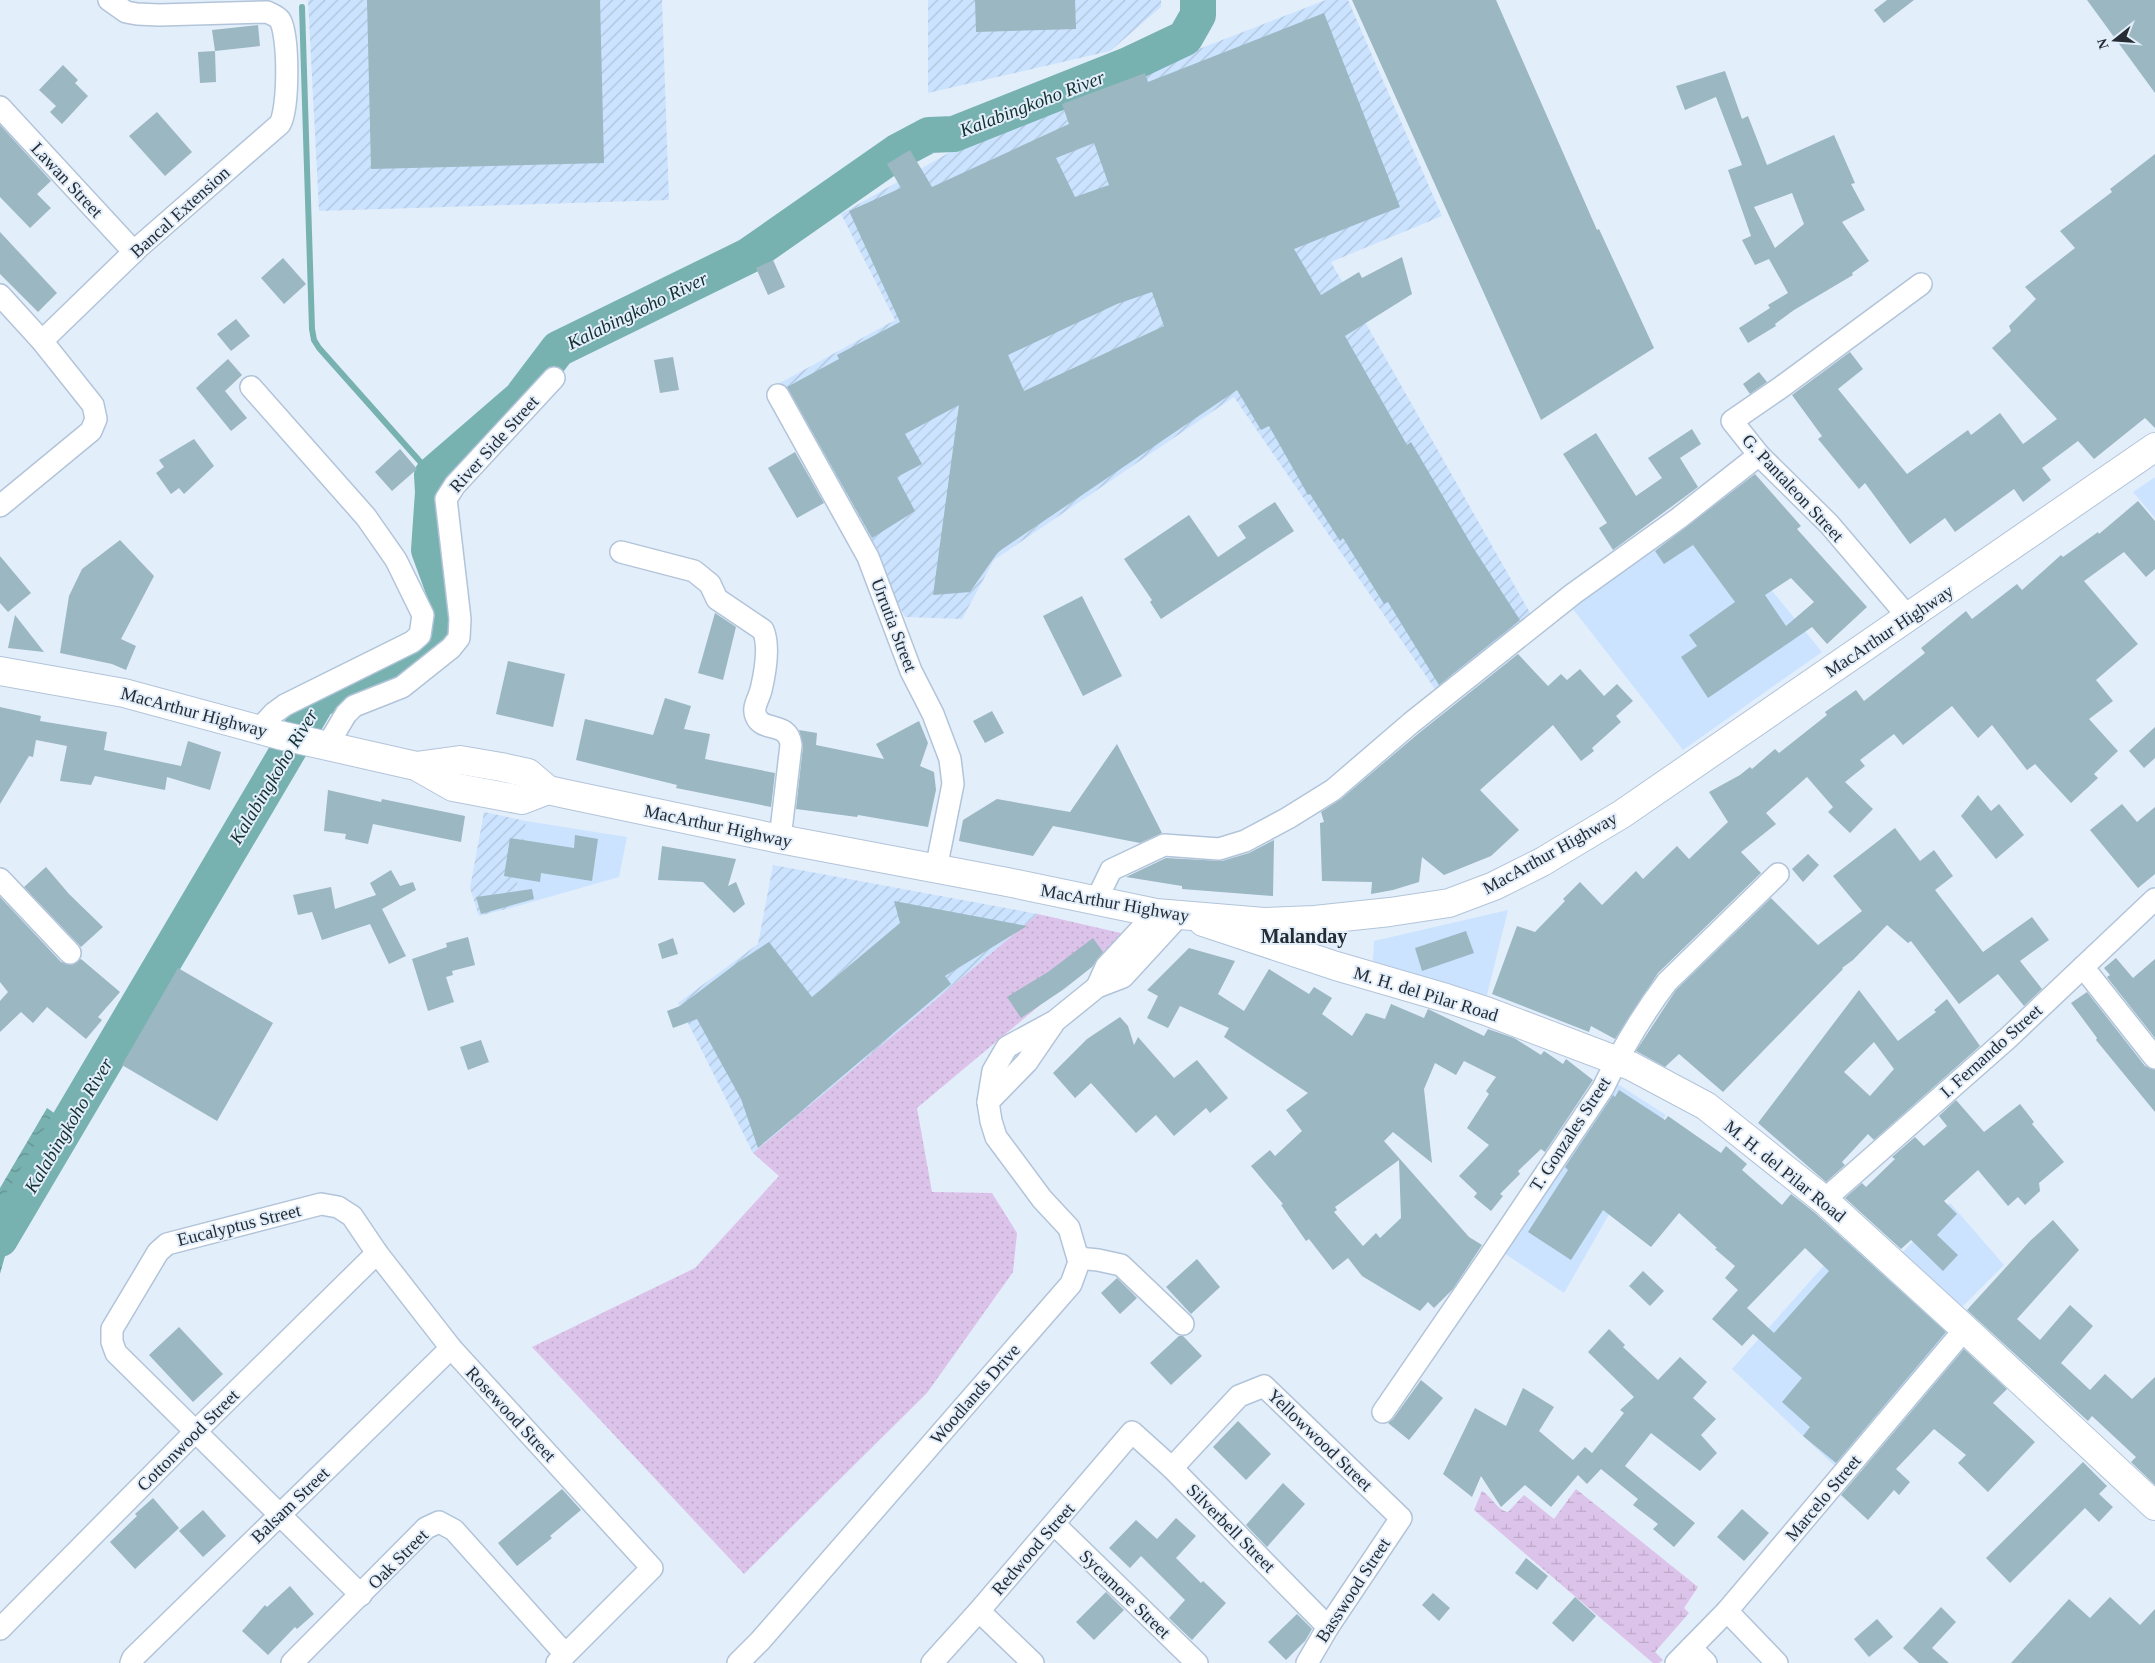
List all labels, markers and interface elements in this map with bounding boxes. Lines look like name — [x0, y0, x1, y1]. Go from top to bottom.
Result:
north arrow — [2090, 15, 2140, 65]
text: N — [2094, 37, 2112, 51]
water label: Kalabingkoho River — [956, 66, 1108, 141]
street label: Lawan Street — [27, 138, 107, 222]
street label: Bancal Extension — [126, 162, 234, 262]
water label: Kalabingkoho River — [563, 267, 711, 354]
street label: River Side Street — [445, 392, 543, 496]
street label: G. Pantaleon Street — [1738, 430, 1848, 546]
street label: Urrutia Street — [867, 575, 921, 675]
street label: MacArthur Highway — [1821, 581, 1957, 681]
street label: MacArthur Highway — [119, 683, 269, 741]
water label: Kalabingkoho River — [224, 705, 322, 848]
street label: MacArthur Highway — [642, 801, 794, 851]
street label: MacArthur Highway — [1479, 808, 1621, 898]
street label: MacArthur Highway — [1039, 880, 1191, 926]
district label: Malanday — [1261, 925, 1347, 948]
street label: M. H. del Pilar Road — [1351, 963, 1501, 1025]
street label: I. Fernando Street — [1936, 1000, 2046, 1102]
water label: Kalabingkoho River — [19, 1054, 117, 1197]
street label: T. Gonzales Street — [1526, 1073, 1614, 1195]
street label: M. H. del Pilar Road — [1720, 1116, 1850, 1226]
street label: Eucalyptus Street — [175, 1200, 303, 1250]
street label: Woodlands Drive — [926, 1340, 1024, 1448]
street label: Rosewood Street — [462, 1362, 560, 1466]
street label: Cottonwood Street — [133, 1385, 243, 1495]
street label: Yellowwood Street — [1264, 1385, 1376, 1495]
street label: Marcelo Street — [1781, 1451, 1865, 1545]
street label: Balsam Street — [247, 1463, 333, 1547]
street label: Silverbell Street — [1183, 1480, 1279, 1576]
street label: Redwood Street — [988, 1499, 1078, 1599]
street label: Oak Street — [364, 1525, 432, 1593]
street label: Basswood Street — [1312, 1534, 1394, 1646]
street label: Sycamore Street — [1075, 1546, 1175, 1642]

